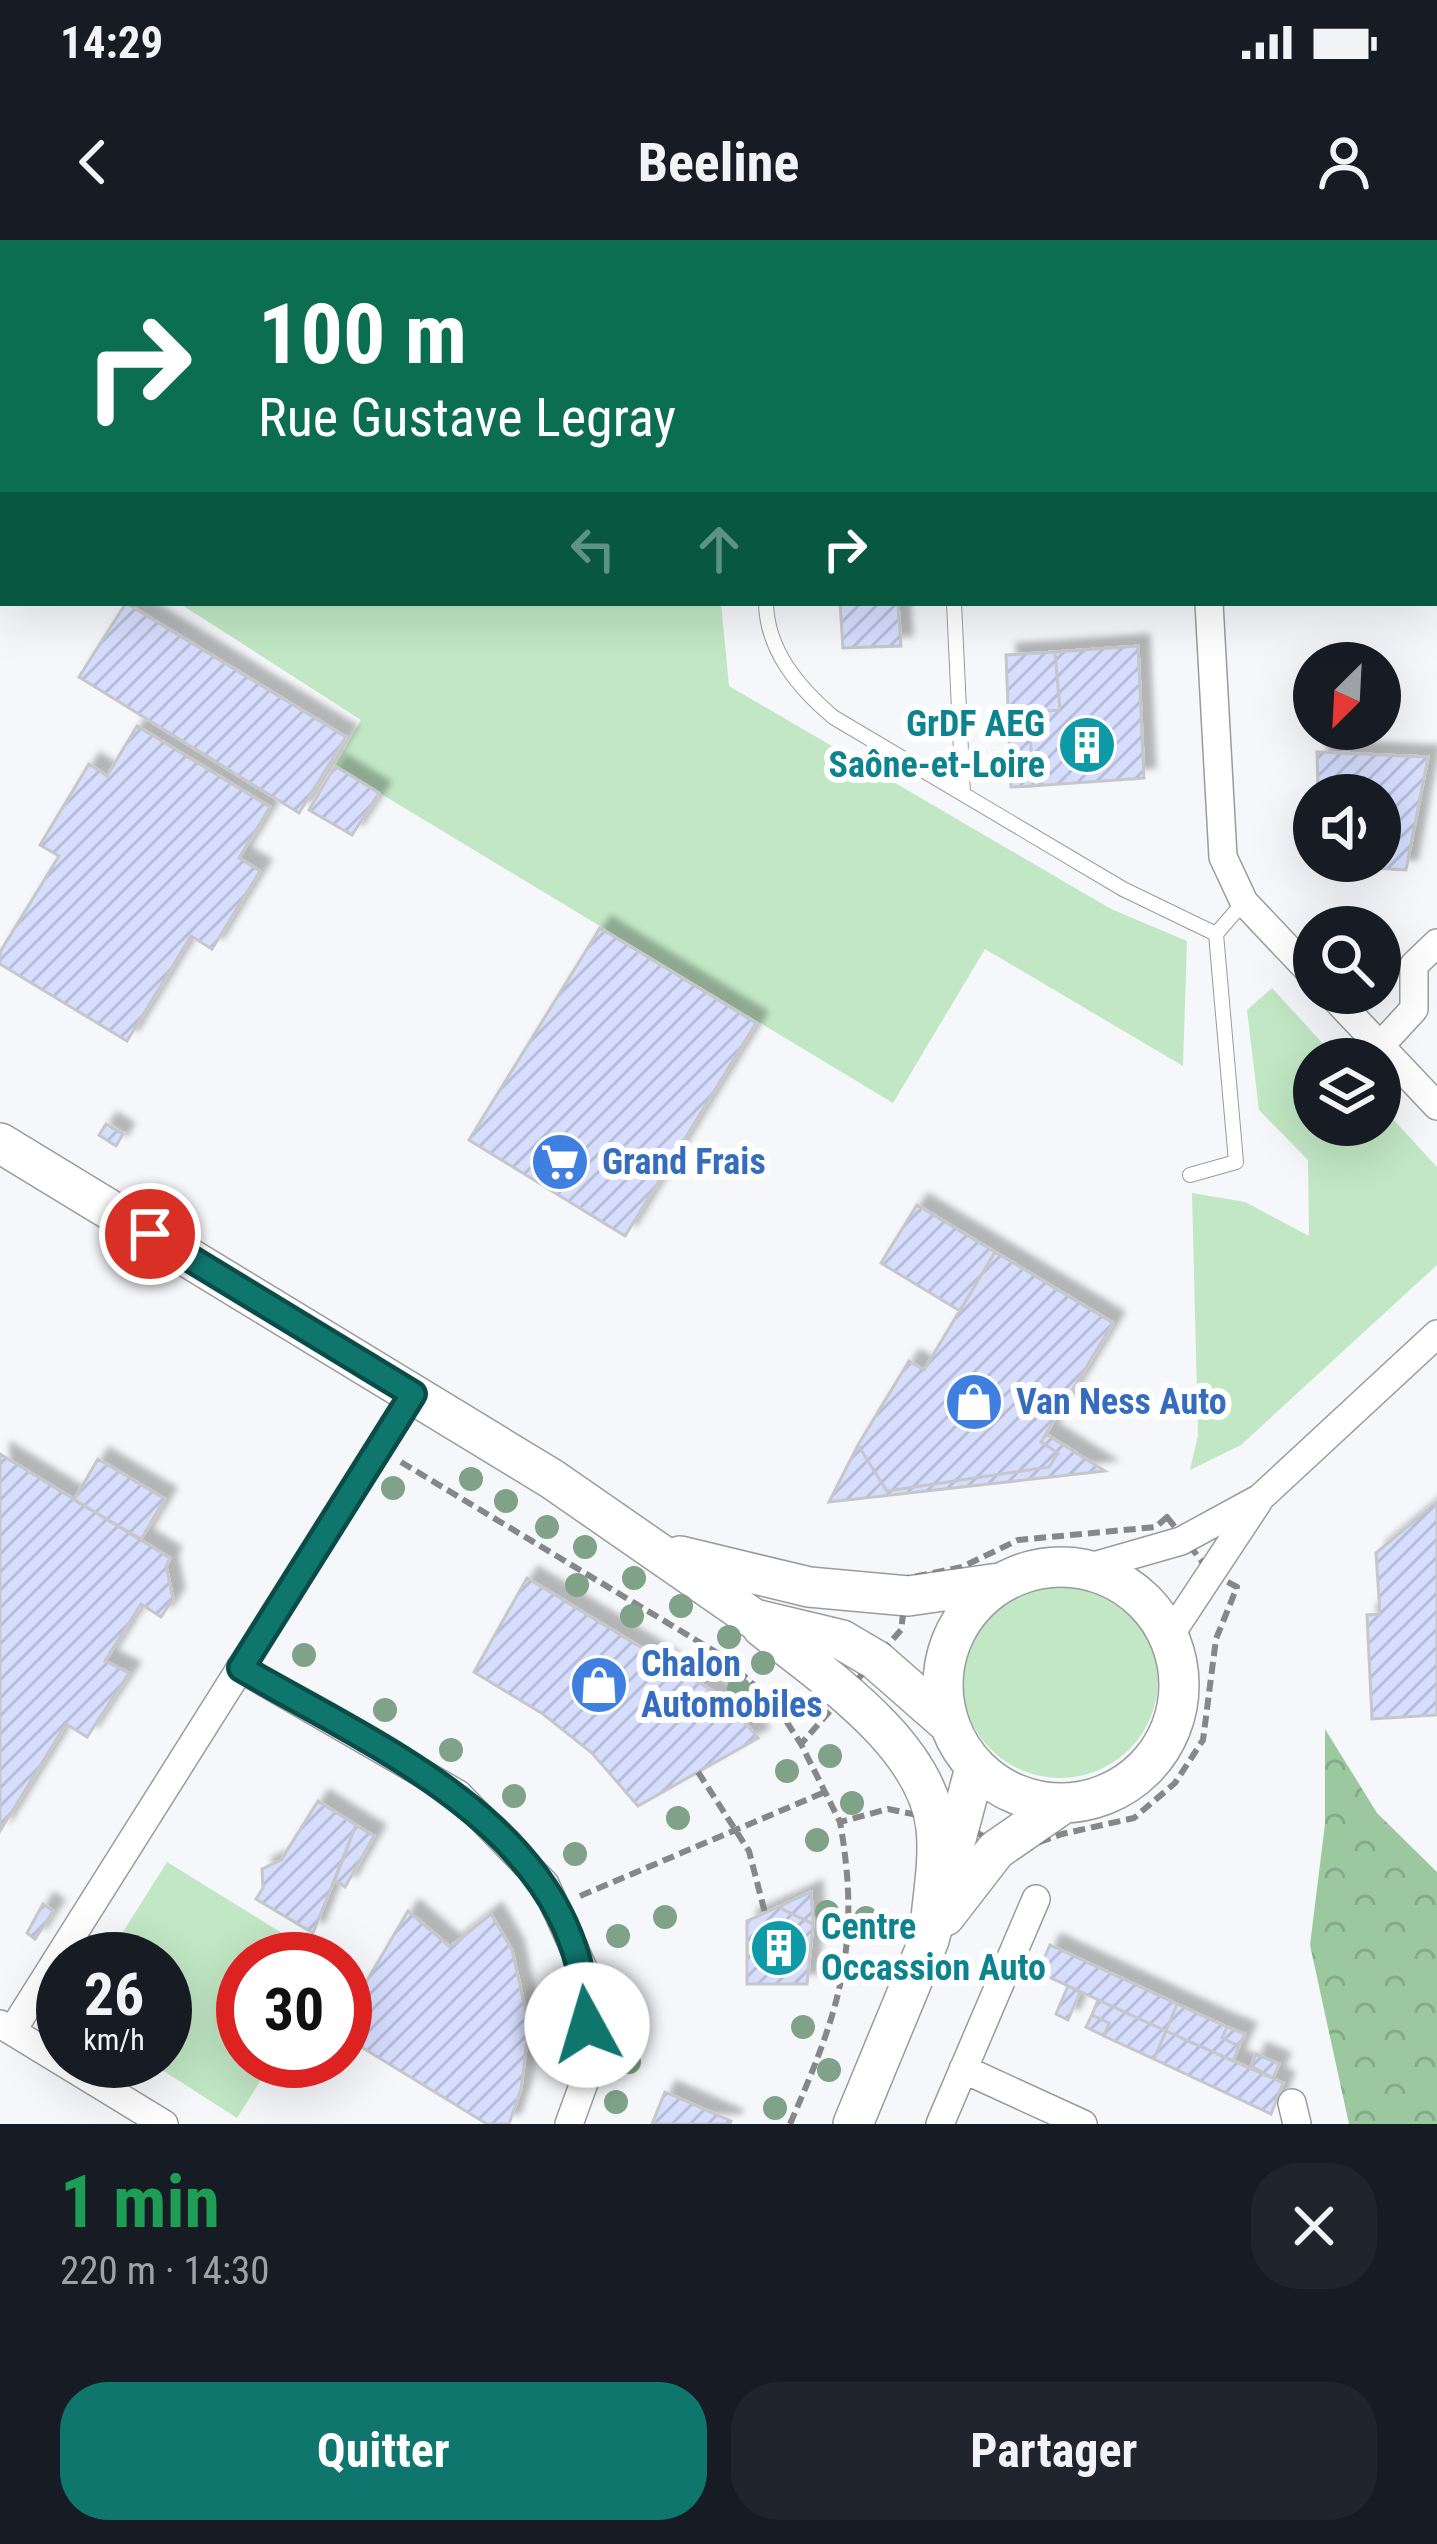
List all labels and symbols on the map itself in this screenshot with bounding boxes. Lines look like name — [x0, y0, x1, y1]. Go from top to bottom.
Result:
north arrow — [1293, 642, 1401, 750]
place label: GrDF AEG Saône-et-Loire — [828, 703, 1045, 786]
building icon: GrDF AEG Saône-et-Loire — [1056, 714, 1118, 776]
supermarket icon: Grand Frais — [529, 1131, 591, 1193]
place label: Grand Frais — [602, 1141, 766, 1183]
pin — [99, 1183, 201, 1285]
shop icon: Van Ness Auto — [943, 1371, 1005, 1433]
place label: Van Ness Auto — [1016, 1381, 1227, 1423]
place label: Chalon Automobiles — [641, 1643, 823, 1726]
shop icon: Chalon Automobiles — [568, 1654, 630, 1716]
place label: Centre Occassion Auto — [821, 1906, 1046, 1989]
building icon: Centre Occassion Auto — [748, 1917, 810, 1979]
speed limit sign: 30 — [216, 1932, 372, 2088]
position arrow — [524, 1962, 650, 2088]

